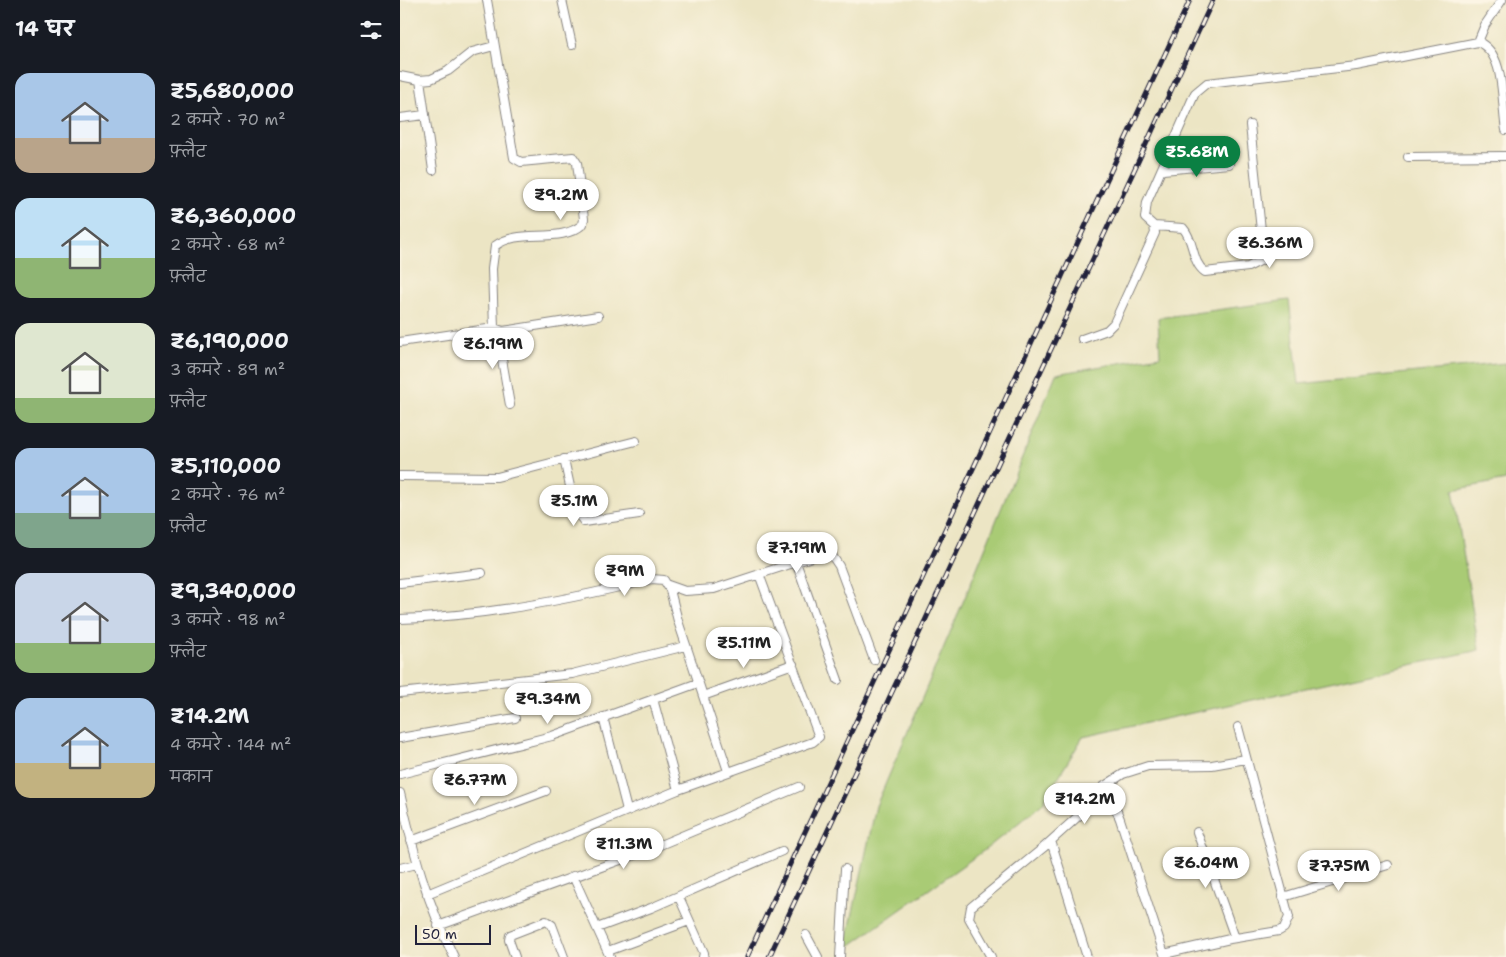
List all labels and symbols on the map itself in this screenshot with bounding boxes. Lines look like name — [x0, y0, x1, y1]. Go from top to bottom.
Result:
pin: ₹5.68M — [1156, 136, 1238, 178]
pin: ₹9.2M — [526, 178, 596, 221]
pin: ₹6.36M — [1229, 226, 1311, 269]
pin: ₹6.19M — [452, 328, 534, 370]
pin: ₹5.1M — [539, 484, 609, 527]
pin: ₹7.19M — [756, 532, 838, 574]
pin: ₹9M — [601, 554, 649, 597]
pin: ₹5.11M — [703, 626, 785, 669]
pin: ₹9.34M — [507, 682, 589, 725]
pin: ₹6.77M — [434, 764, 516, 806]
pin: ₹14.2M — [1044, 782, 1126, 825]
pin: ₹11.3M — [583, 828, 665, 870]
pin: ₹6.04M — [1165, 846, 1247, 889]
pin: ₹7.75M — [1298, 850, 1380, 892]
scale bar — [415, 922, 491, 945]

